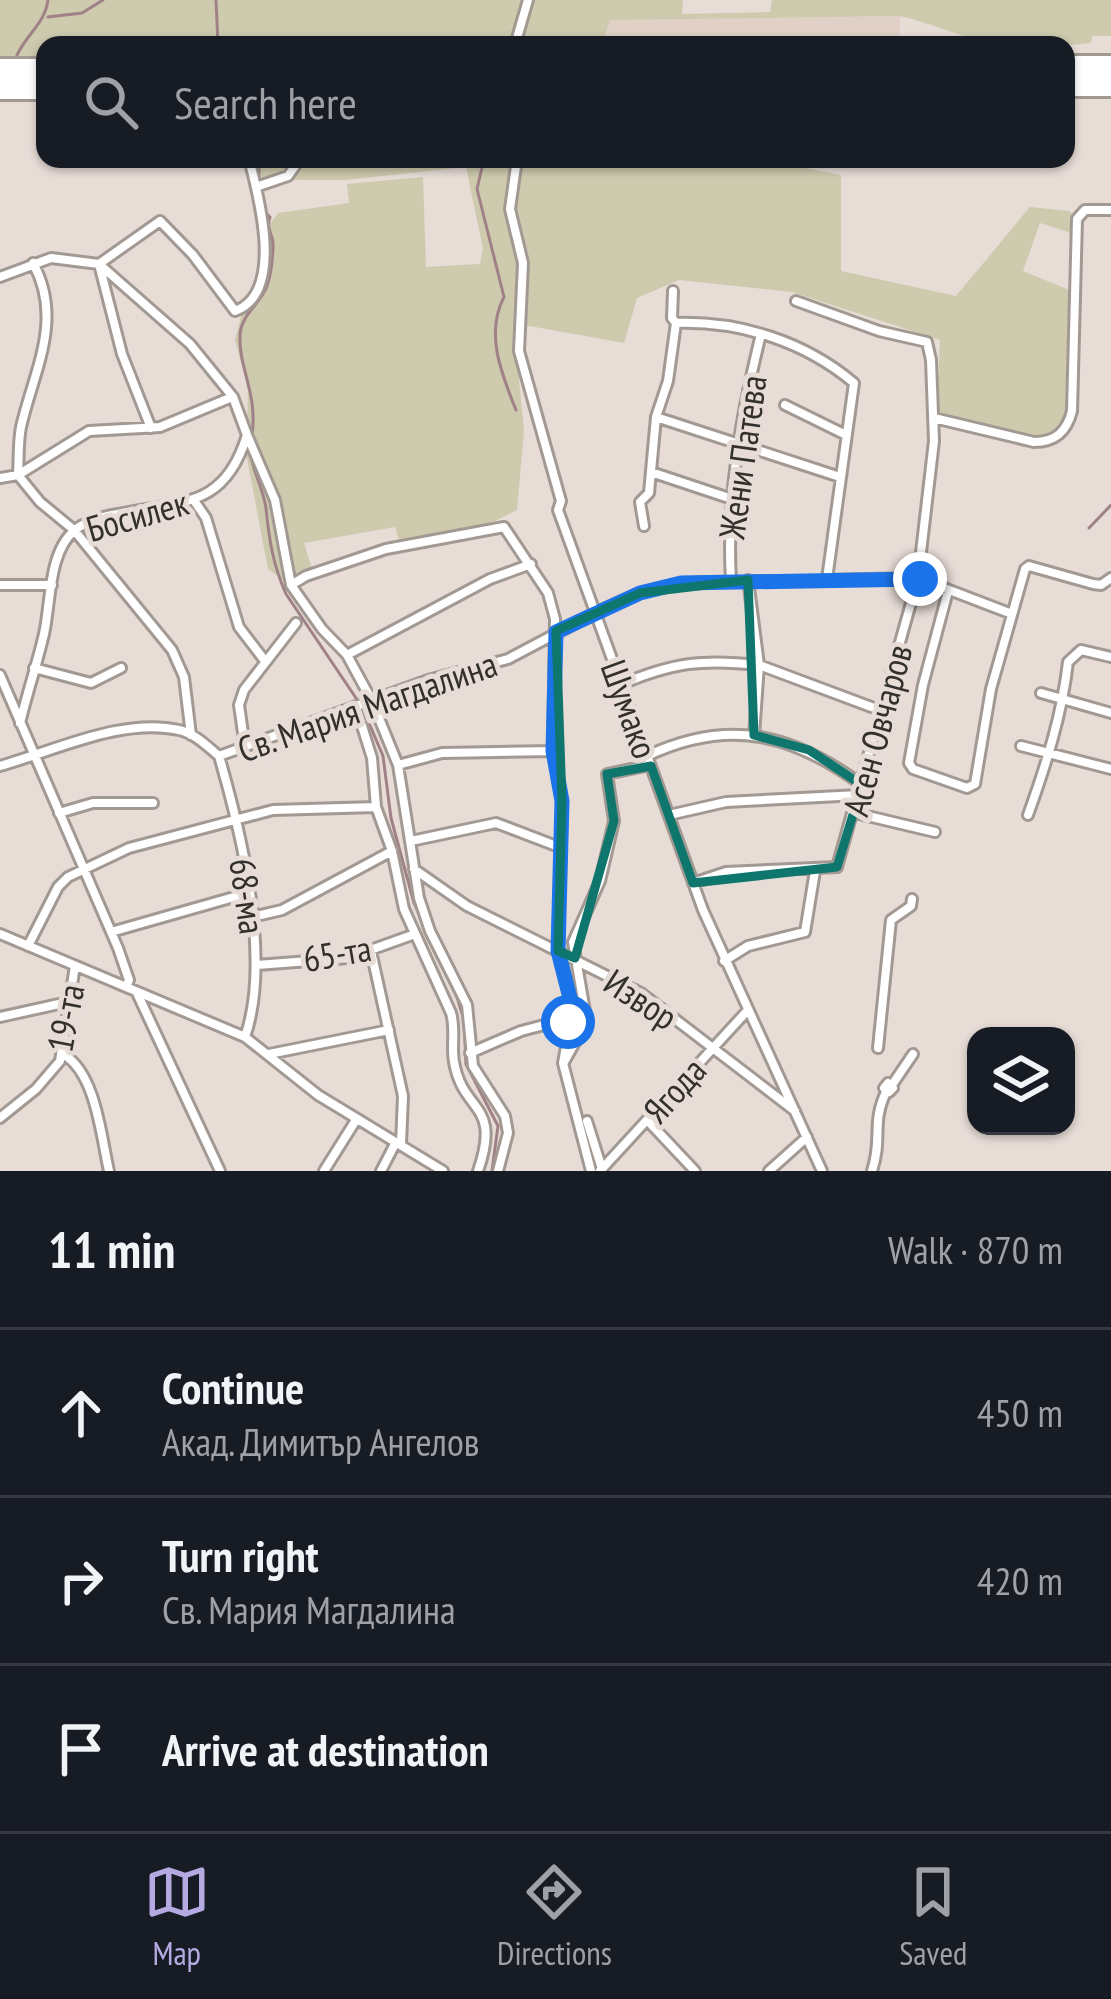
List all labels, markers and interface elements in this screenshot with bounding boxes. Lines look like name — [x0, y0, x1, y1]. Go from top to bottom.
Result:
search box — [36, 36, 1075, 168]
icon: search — [78, 69, 144, 135]
text: Search here — [174, 73, 357, 131]
street label: Жени Патева — [707, 372, 777, 543]
street label: Босилек — [81, 478, 193, 552]
route end — [893, 552, 947, 606]
street label: Асен Овчаров — [832, 639, 922, 821]
street label: Св. Мария Магдалина — [231, 640, 503, 772]
street label: Шумако — [591, 653, 669, 765]
street label: 68-ма — [219, 855, 277, 937]
street label: 65-та — [299, 924, 375, 982]
street label: Извор — [596, 958, 686, 1040]
street label: 19-та — [35, 980, 95, 1056]
route start — [541, 995, 595, 1049]
map controls — [967, 1027, 1075, 1135]
button: layers — [967, 1027, 1075, 1135]
street label: Ягода — [632, 1047, 716, 1133]
text: 11 min — [48, 1216, 175, 1282]
text: Walk · 870 m — [888, 1224, 1063, 1275]
text: Continue — [162, 1358, 304, 1416]
icon: ahead — [48, 1380, 114, 1446]
text: 450 m — [977, 1387, 1063, 1438]
text: Акад. Димитър Ангелов — [162, 1416, 480, 1467]
text: Turn right — [162, 1526, 319, 1584]
icon: right — [48, 1548, 114, 1614]
text: 420 m — [977, 1555, 1063, 1606]
text: Св. Мария Магдалина — [162, 1584, 456, 1635]
icon: arrive — [48, 1716, 114, 1782]
text: Arrive at destination — [162, 1720, 489, 1778]
tab: Map — [144, 1859, 210, 1974]
tab: Directions — [497, 1859, 612, 1974]
tab: Saved — [899, 1859, 967, 1974]

